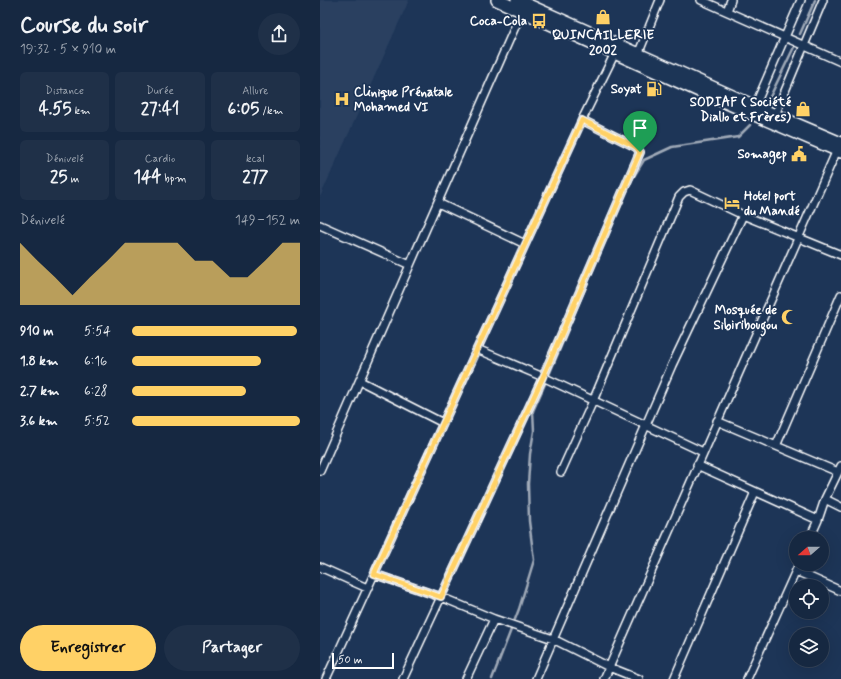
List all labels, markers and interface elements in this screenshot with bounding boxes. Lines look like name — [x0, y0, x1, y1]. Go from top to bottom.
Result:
shop icon: QUINCAILLERIE 2002 — [594, 8, 612, 26]
text: Course du soir — [20, 12, 148, 40]
bus stop icon: Coca-Cola — [530, 12, 548, 30]
button: share — [258, 13, 300, 55]
place label: Coca-Cola — [470, 13, 527, 30]
place label: QUINCAILLERIE 2002 — [552, 27, 654, 59]
text: 19:32 · 5 × 910 m — [20, 41, 116, 58]
fuel station icon: Soyat — [645, 80, 663, 98]
place label: Soyat — [611, 81, 643, 98]
text: Distance — [45, 84, 84, 98]
text: Durée — [146, 84, 174, 98]
text: Allure — [242, 84, 269, 98]
place label: Clinique Prénatale Mohamed VI — [354, 84, 453, 116]
hospital icon: Clinique Prénatale Mohamed VI — [333, 90, 351, 108]
place label: SODIAF ( Société Diallo et Frères) — [690, 94, 791, 126]
text: 4.55 — [39, 98, 72, 120]
text: 27:41 — [141, 98, 179, 120]
text: 6:05 — [228, 98, 259, 120]
shop icon: SODIAF ( Société Diallo et Frères) — [794, 100, 812, 118]
text: km — [72, 104, 91, 118]
text: /km — [259, 104, 283, 118]
pin — [623, 111, 657, 152]
icon: arrive — [629, 117, 651, 139]
public building icon: Somagep — [790, 145, 808, 163]
place label: Somagep — [737, 146, 787, 165]
text: Dénivelé — [46, 152, 84, 166]
text: Cardio — [145, 152, 175, 166]
text: kcal — [246, 152, 265, 166]
text: 25 — [50, 166, 68, 188]
text: 144 — [133, 166, 161, 188]
text: 277 — [242, 166, 269, 188]
text: m — [68, 172, 79, 186]
text: bpm — [161, 172, 187, 186]
place label: Hotel port du Mandé — [744, 188, 800, 220]
hotel icon: Hotel port du Mandé — [723, 194, 741, 212]
text: Dénivelé — [20, 212, 65, 229]
text: 149–152 m — [235, 212, 300, 229]
place label: Mosquée de Sibiribougou — [714, 302, 777, 337]
mosque icon: Mosquée de Sibiribougou — [780, 308, 798, 326]
text: 910 m — [20, 323, 54, 340]
text: 5:54 — [84, 323, 111, 340]
text: 1.8 km — [20, 353, 58, 370]
text: 6:16 — [84, 353, 107, 370]
text: 2.7 km — [20, 383, 59, 400]
text: 6:28 — [84, 383, 108, 400]
text: 3.6 km — [20, 413, 58, 430]
text: 5:52 — [84, 413, 110, 430]
north arrow — [789, 531, 829, 571]
map controls — [789, 531, 829, 667]
button: locate — [789, 579, 829, 619]
button: Enregistrer — [20, 625, 156, 671]
button: Partager — [164, 625, 300, 671]
button: layers — [789, 627, 829, 667]
scale bar — [332, 651, 394, 670]
text: 50 m — [338, 653, 363, 667]

